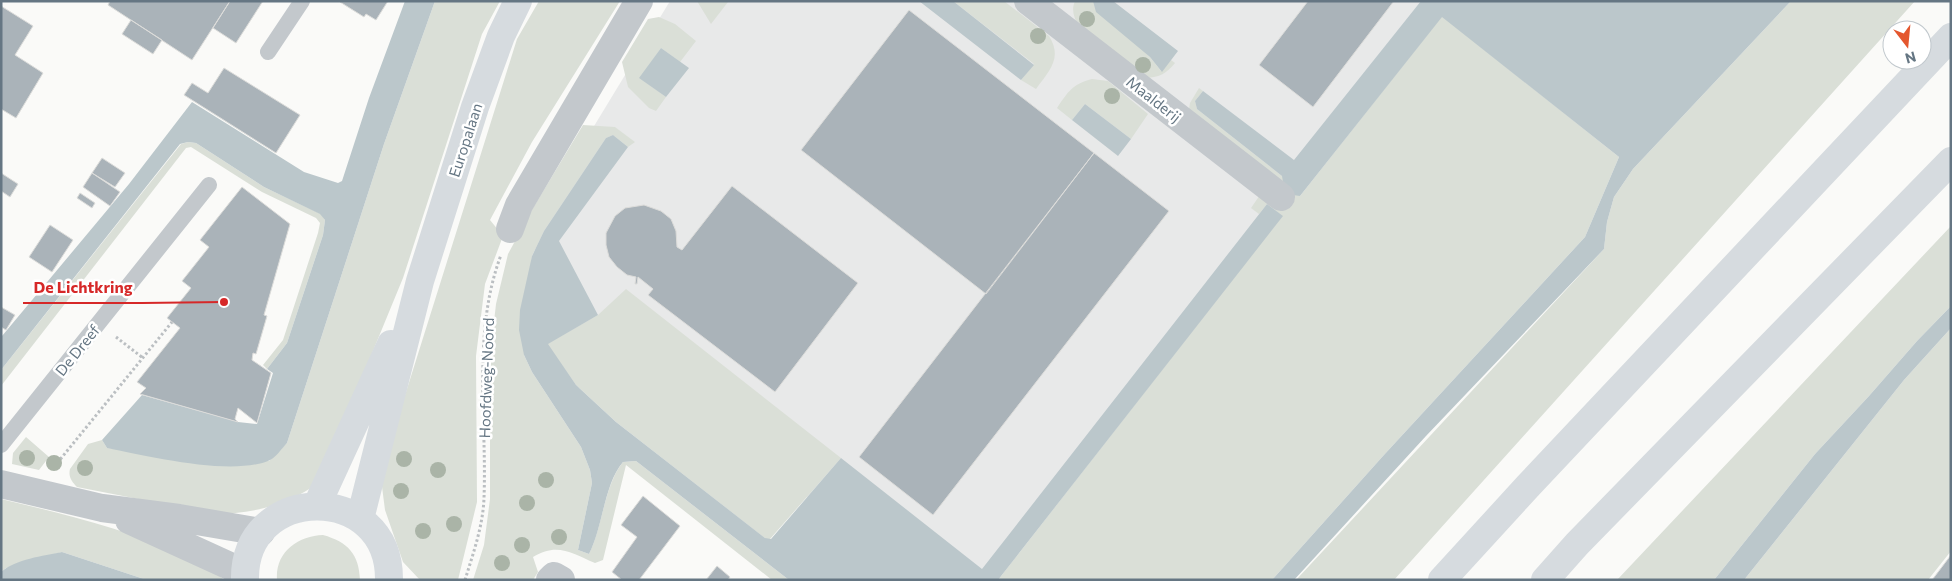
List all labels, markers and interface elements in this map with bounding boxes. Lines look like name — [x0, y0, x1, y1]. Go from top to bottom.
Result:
north arrow — [1882, 20, 1932, 70]
text: N — [1903, 48, 1918, 68]
street label: Maalderij — [1123, 72, 1185, 126]
street label: Europalaan — [445, 101, 485, 179]
callout: De Lichtkring — [23, 272, 142, 303]
text: De Lichtkring — [33, 277, 133, 296]
street label: Hoofdweg-Noord — [475, 317, 497, 439]
street label: De Dreef — [51, 321, 103, 379]

